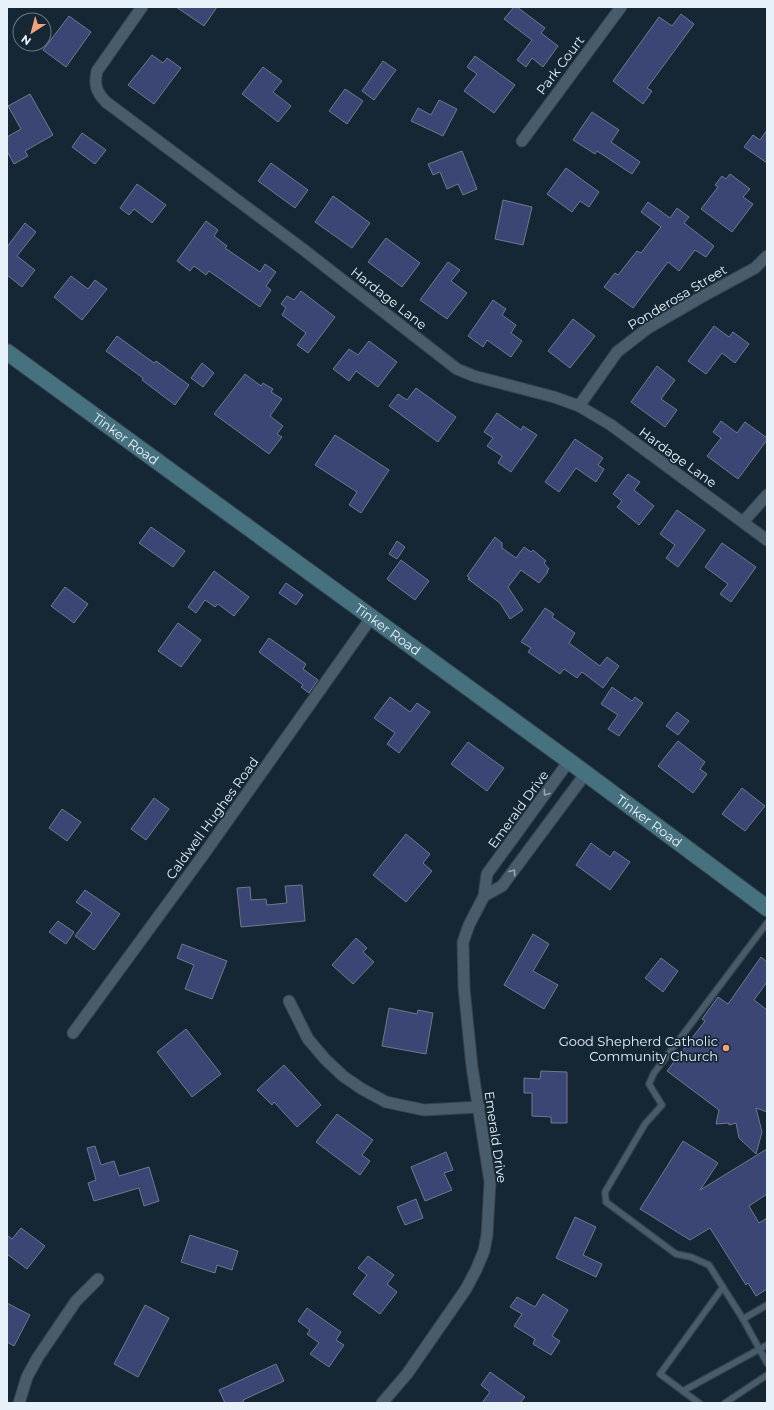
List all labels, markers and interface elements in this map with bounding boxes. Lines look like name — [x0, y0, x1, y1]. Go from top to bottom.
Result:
north arrow — [12, 12, 52, 52]
text: N — [18, 32, 34, 48]
street label: Park Court — [533, 32, 587, 98]
street label: Ponderosa Street — [625, 261, 729, 333]
street label: Hardage Lane — [348, 263, 430, 333]
street label: Tinker Road — [90, 409, 162, 468]
street label: Hardage Lane — [636, 424, 720, 491]
street label: Tinker Road — [352, 600, 424, 658]
street label: Caldwell Hughes Road — [162, 754, 262, 882]
street label: Emerald Drive — [484, 767, 552, 851]
one-way arrow — [544, 788, 551, 795]
street label: Tinker Road — [613, 791, 685, 850]
one-way arrow — [508, 869, 515, 876]
place label: Good Shepherd Catholic Community Church — [559, 1033, 718, 1064]
marker: Good Shepherd Catholic Community Church — [721, 1043, 731, 1053]
street label: Emerald Drive — [482, 1090, 510, 1184]

